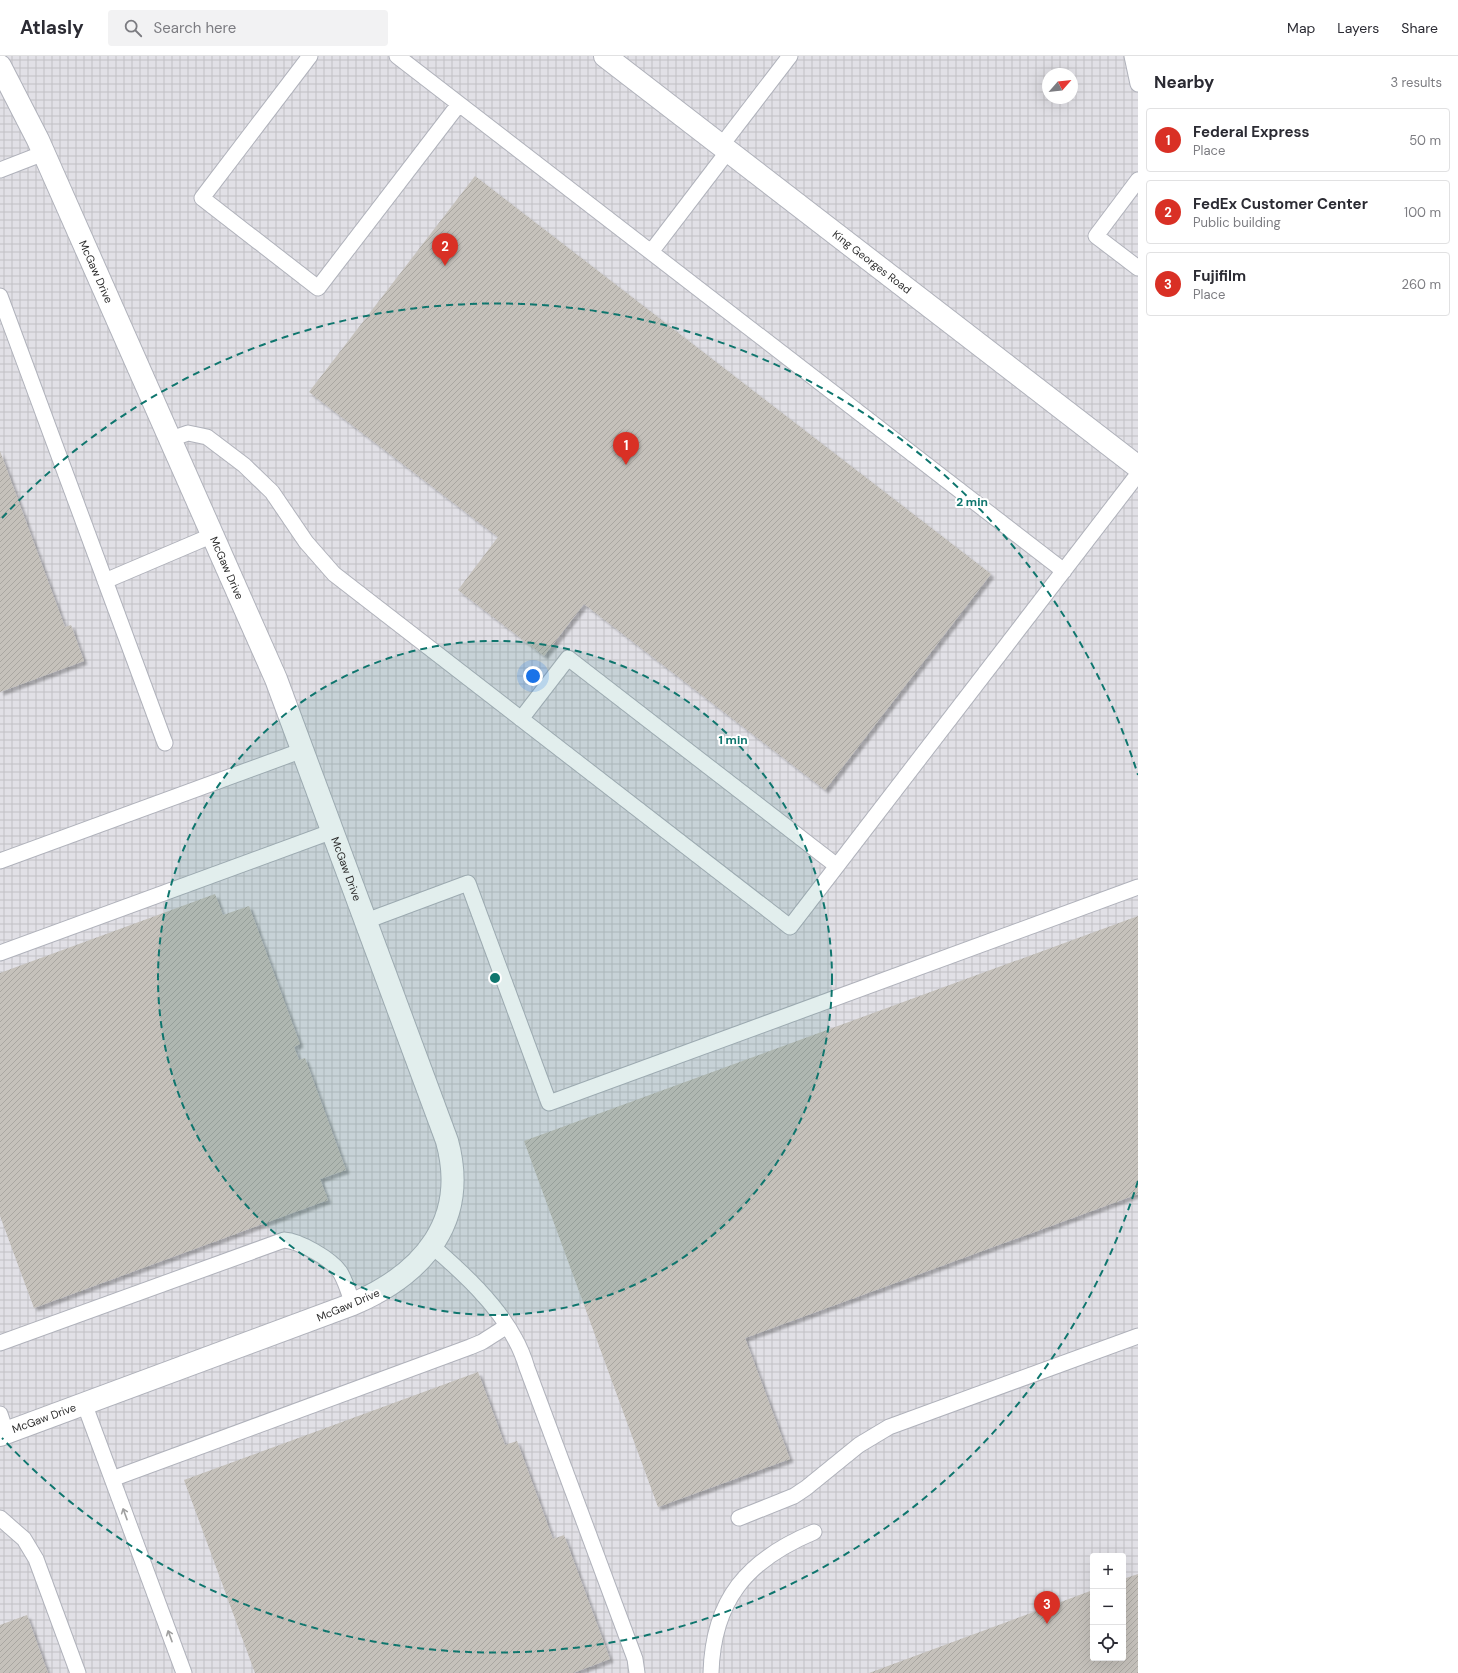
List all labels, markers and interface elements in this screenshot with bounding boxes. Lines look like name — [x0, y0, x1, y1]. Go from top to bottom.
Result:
search box — [108, 10, 388, 46]
text: Atlasly — [20, 15, 84, 40]
icon: search — [122, 17, 144, 39]
text: Search here — [154, 18, 236, 38]
text: Map — [1287, 19, 1315, 37]
text: Layers — [1337, 19, 1379, 37]
text: Share — [1401, 19, 1438, 37]
north arrow — [1042, 68, 1078, 104]
text: Nearby — [1154, 71, 1214, 93]
text: 3 results — [1390, 74, 1442, 91]
text: Federal Express — [1193, 122, 1309, 142]
text: 1 — [1166, 132, 1170, 149]
text: 50 m — [1409, 132, 1441, 149]
text: Place — [1193, 142, 1225, 159]
text: FedEx Customer Center — [1193, 194, 1368, 214]
text: 2 — [1164, 204, 1172, 221]
text: 100 m — [1404, 204, 1441, 221]
text: Public building — [1193, 214, 1281, 231]
street label: King Georges Road — [830, 227, 914, 297]
pin: 2 — [432, 233, 458, 266]
street label: McGaw Drive — [76, 238, 116, 305]
text: Fujifilm — [1193, 266, 1246, 286]
text: 3 — [1164, 276, 1172, 293]
text: 260 m — [1401, 276, 1441, 293]
text: Place — [1193, 286, 1225, 303]
pin: 1 — [613, 432, 639, 465]
text: 2 min — [956, 494, 988, 510]
street label: McGaw Drive — [207, 534, 247, 602]
your location — [523, 666, 543, 686]
text: 1 min — [718, 732, 748, 748]
street label: McGaw Drive — [328, 835, 365, 903]
centre of rings — [488, 971, 502, 985]
street label: McGaw Drive — [314, 1285, 382, 1325]
street label: McGaw Drive — [10, 1400, 78, 1436]
one-way arrow — [121, 1509, 129, 1521]
map controls — [1090, 1553, 1126, 1661]
button: + — [1090, 1553, 1126, 1589]
button: − — [1090, 1589, 1126, 1625]
pin: 3 — [1034, 1591, 1060, 1624]
button: locate — [1090, 1625, 1126, 1661]
one-way arrow — [166, 1631, 174, 1643]

